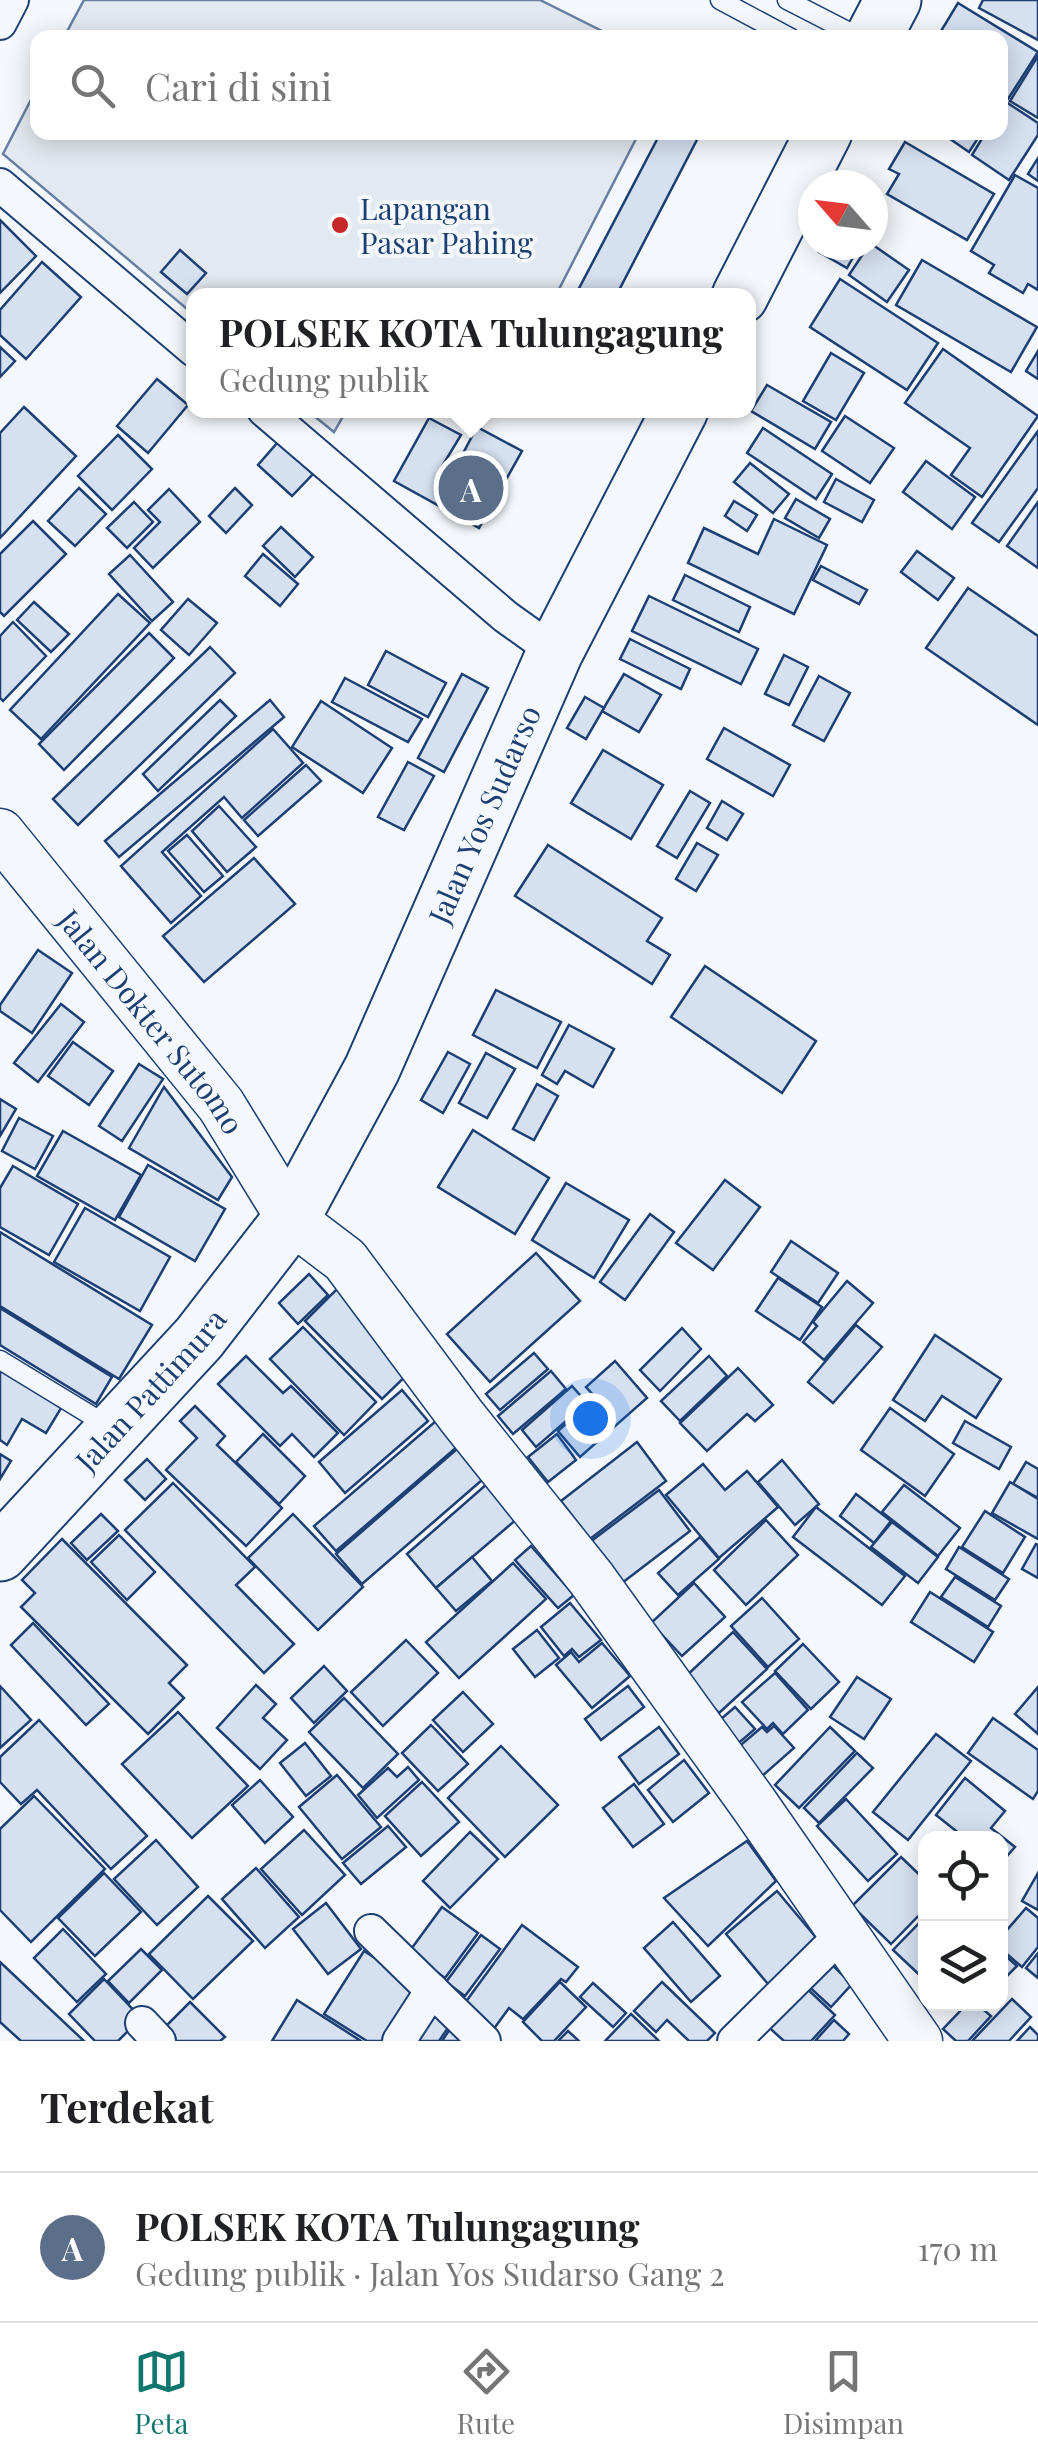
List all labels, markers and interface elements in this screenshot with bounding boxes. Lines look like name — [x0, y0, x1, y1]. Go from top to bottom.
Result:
search box — [30, 30, 1008, 140]
icon: search — [65, 58, 120, 113]
text: Cari di sini — [145, 60, 332, 111]
north arrow — [798, 170, 888, 260]
place label: Lapangan Pasar Pahing — [360, 188, 533, 262]
marker: Lapangan Pasar Pahing — [329, 214, 351, 236]
popup — [186, 288, 756, 418]
text: POLSEK KOTA Tulungagung — [219, 306, 723, 357]
text: Gedung publik — [219, 357, 429, 400]
pin: A — [438, 450, 504, 526]
street label: Jalan Yos Sudarso — [418, 699, 549, 931]
street label: Jalan Dokter Sutomo — [49, 900, 254, 1141]
street label: Jalan Pattimura — [65, 1300, 235, 1480]
your location — [565, 1393, 616, 1444]
map controls — [918, 1831, 1008, 2011]
button: locate — [918, 1831, 1008, 1921]
button: layers — [918, 1921, 1008, 2011]
text: Terdekat — [40, 2078, 214, 2134]
text: POLSEK KOTA Tulungagung — [135, 2200, 640, 2251]
text: A — [62, 2226, 83, 2269]
text: 170 m — [918, 2226, 998, 2269]
text: Gedung publik · Jalan Yos Sudarso Gang 2 — [135, 2251, 725, 2294]
tab: Peta — [134, 2344, 189, 2441]
tab: Rute — [457, 2344, 515, 2441]
tab: Disimpan — [783, 2344, 904, 2441]

